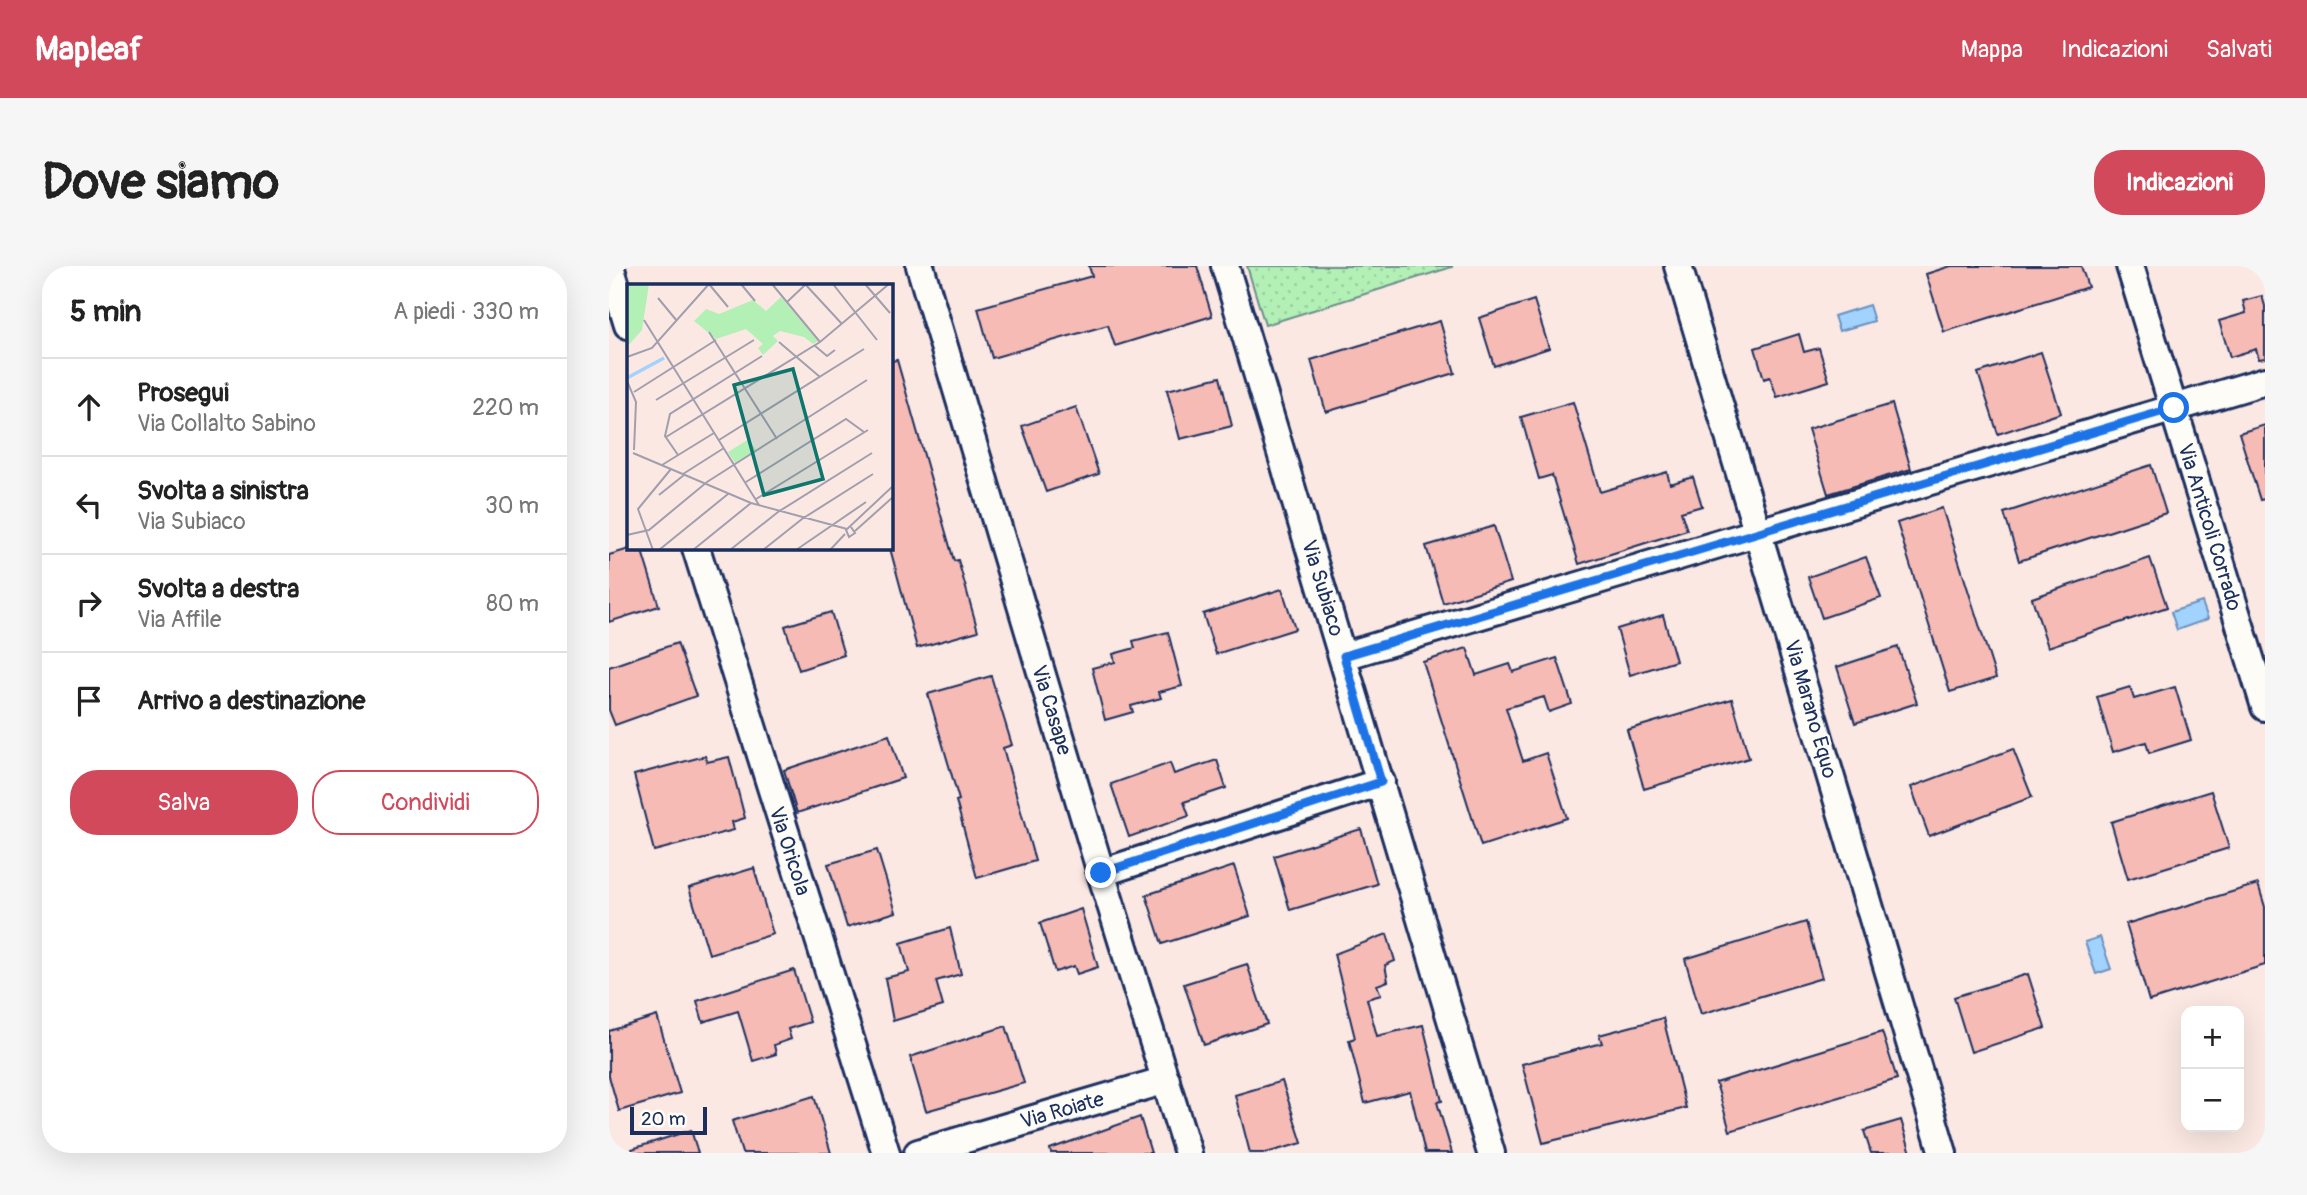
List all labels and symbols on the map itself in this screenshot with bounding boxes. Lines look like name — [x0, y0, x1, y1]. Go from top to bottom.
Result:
inset map — [627, 284, 893, 550]
route start — [2158, 392, 2189, 423]
street label: Via Anticoli Corrado — [2171, 440, 2248, 614]
street label: Via Subiaco — [1295, 537, 1350, 640]
street label: Via Marano Equo — [1778, 637, 1843, 782]
street label: Via Casape — [1025, 662, 1078, 759]
street label: Via Oricola — [762, 803, 817, 899]
route end — [1085, 857, 1116, 888]
street label: Via Roiate — [1017, 1086, 1108, 1135]
scale bar — [630, 1104, 707, 1136]

